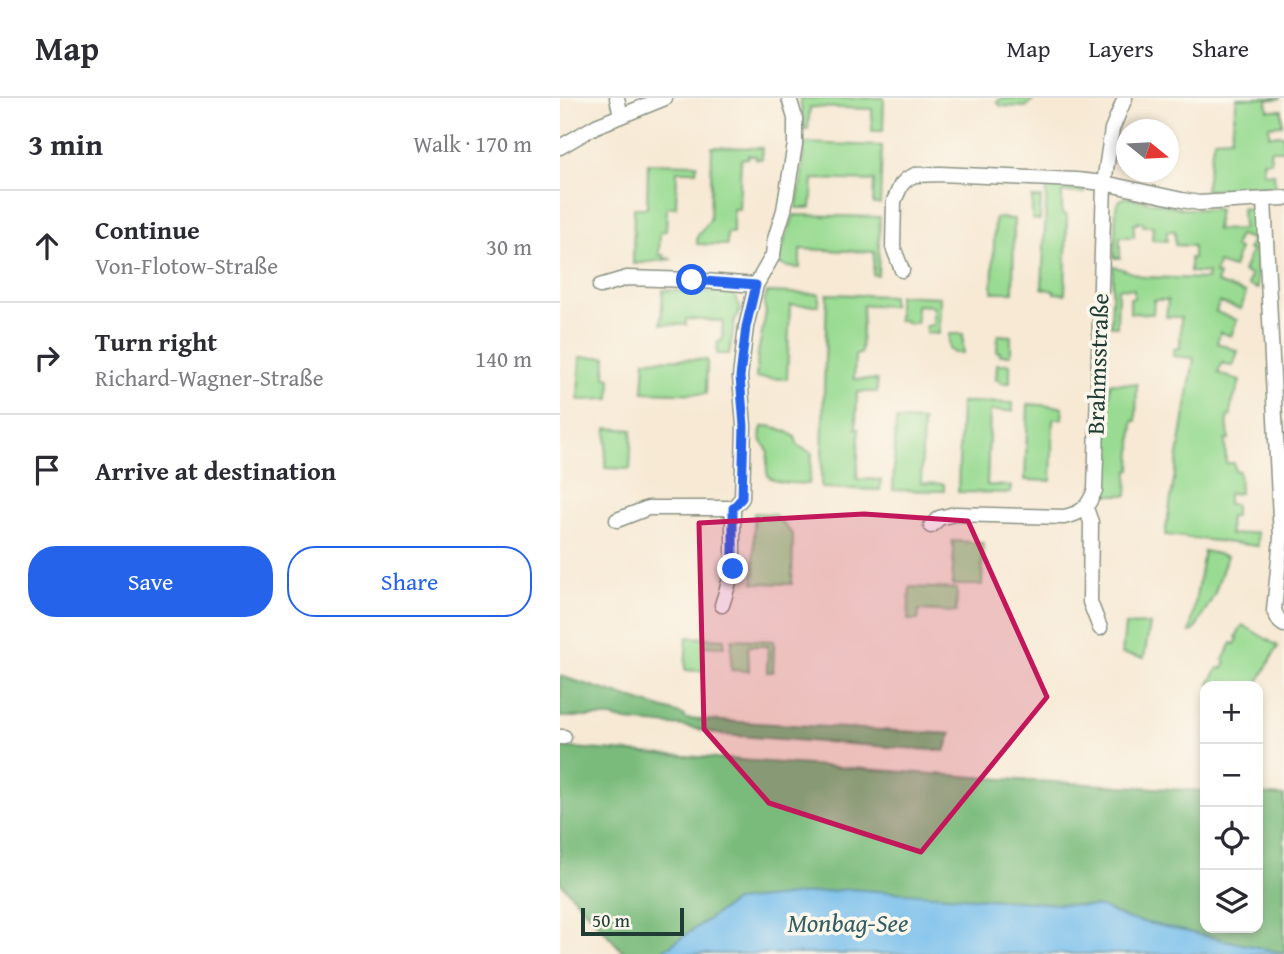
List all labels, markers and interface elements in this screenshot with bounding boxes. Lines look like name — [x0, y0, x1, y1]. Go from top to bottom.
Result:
text: Map — [35, 24, 99, 72]
text: Map — [1007, 31, 1050, 66]
text: Layers — [1088, 31, 1154, 66]
text: Share — [1192, 31, 1249, 66]
north arrow — [1116, 119, 1179, 182]
text: 3 min — [28, 122, 103, 166]
text: Walk · 170 m — [413, 127, 532, 160]
text: Continue — [95, 210, 200, 249]
icon: ahead — [28, 227, 66, 265]
text: 30 m — [486, 230, 532, 263]
text: Von-Flotow-Straße — [95, 249, 278, 282]
route start — [676, 264, 707, 295]
street label: Brahmsstraße — [1078, 293, 1117, 435]
text: Turn right — [95, 322, 217, 361]
icon: right — [28, 339, 66, 377]
text: 140 m — [475, 342, 532, 375]
text: Richard-Wagner-Straße — [95, 361, 324, 394]
icon: arrive — [28, 451, 66, 489]
text: Arrive at destination — [95, 451, 336, 490]
button: Save — [28, 546, 273, 617]
button: Share — [287, 546, 532, 617]
route end — [717, 553, 748, 584]
map controls — [1200, 681, 1263, 933]
button: + — [1200, 681, 1263, 744]
button: − — [1200, 744, 1263, 807]
button: locate — [1200, 807, 1263, 870]
button: layers — [1200, 870, 1263, 933]
water label: Monbag-See — [787, 903, 909, 942]
scale bar — [581, 905, 684, 937]
text: 50 m — [592, 906, 630, 934]

